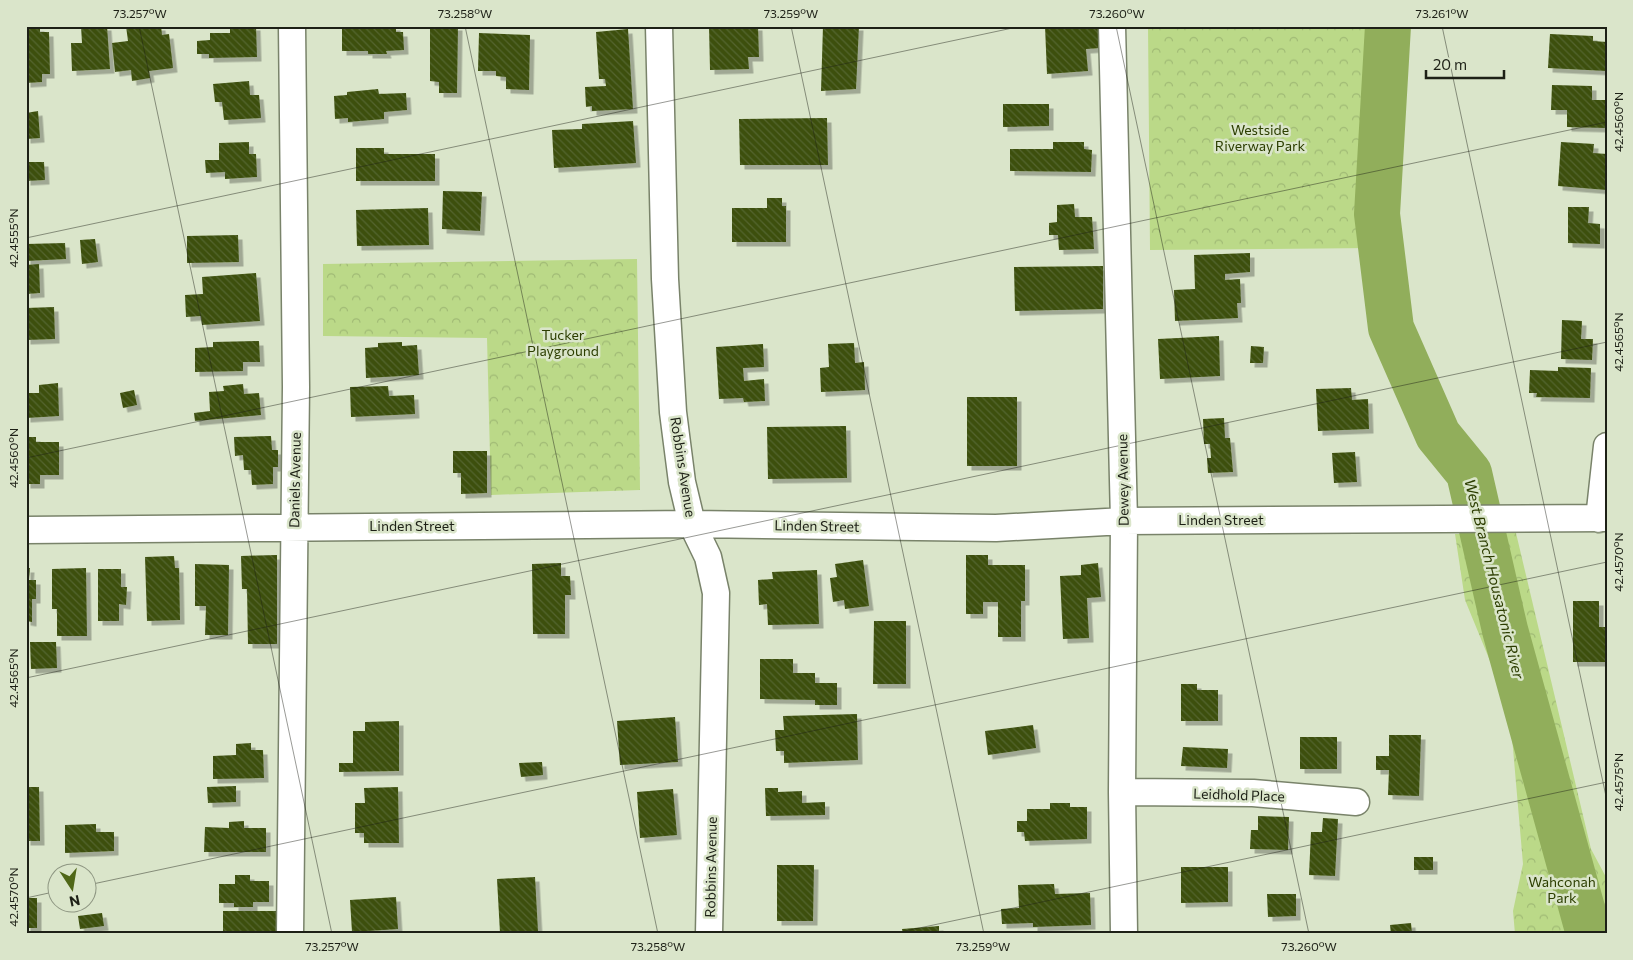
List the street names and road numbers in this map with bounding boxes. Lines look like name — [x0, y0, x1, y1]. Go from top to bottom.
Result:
street label: Robbins Avenue — [667, 416, 700, 518]
street label: Daniels Avenue — [285, 432, 304, 528]
street label: Dewey Avenue — [1113, 434, 1132, 526]
street label: Linden Street — [1178, 511, 1264, 528]
street label: Linden Street — [774, 516, 860, 535]
street label: Linden Street — [369, 517, 455, 534]
street label: Leidhold Place — [1193, 784, 1285, 805]
street label: Robbins Avenue — [701, 816, 720, 918]

